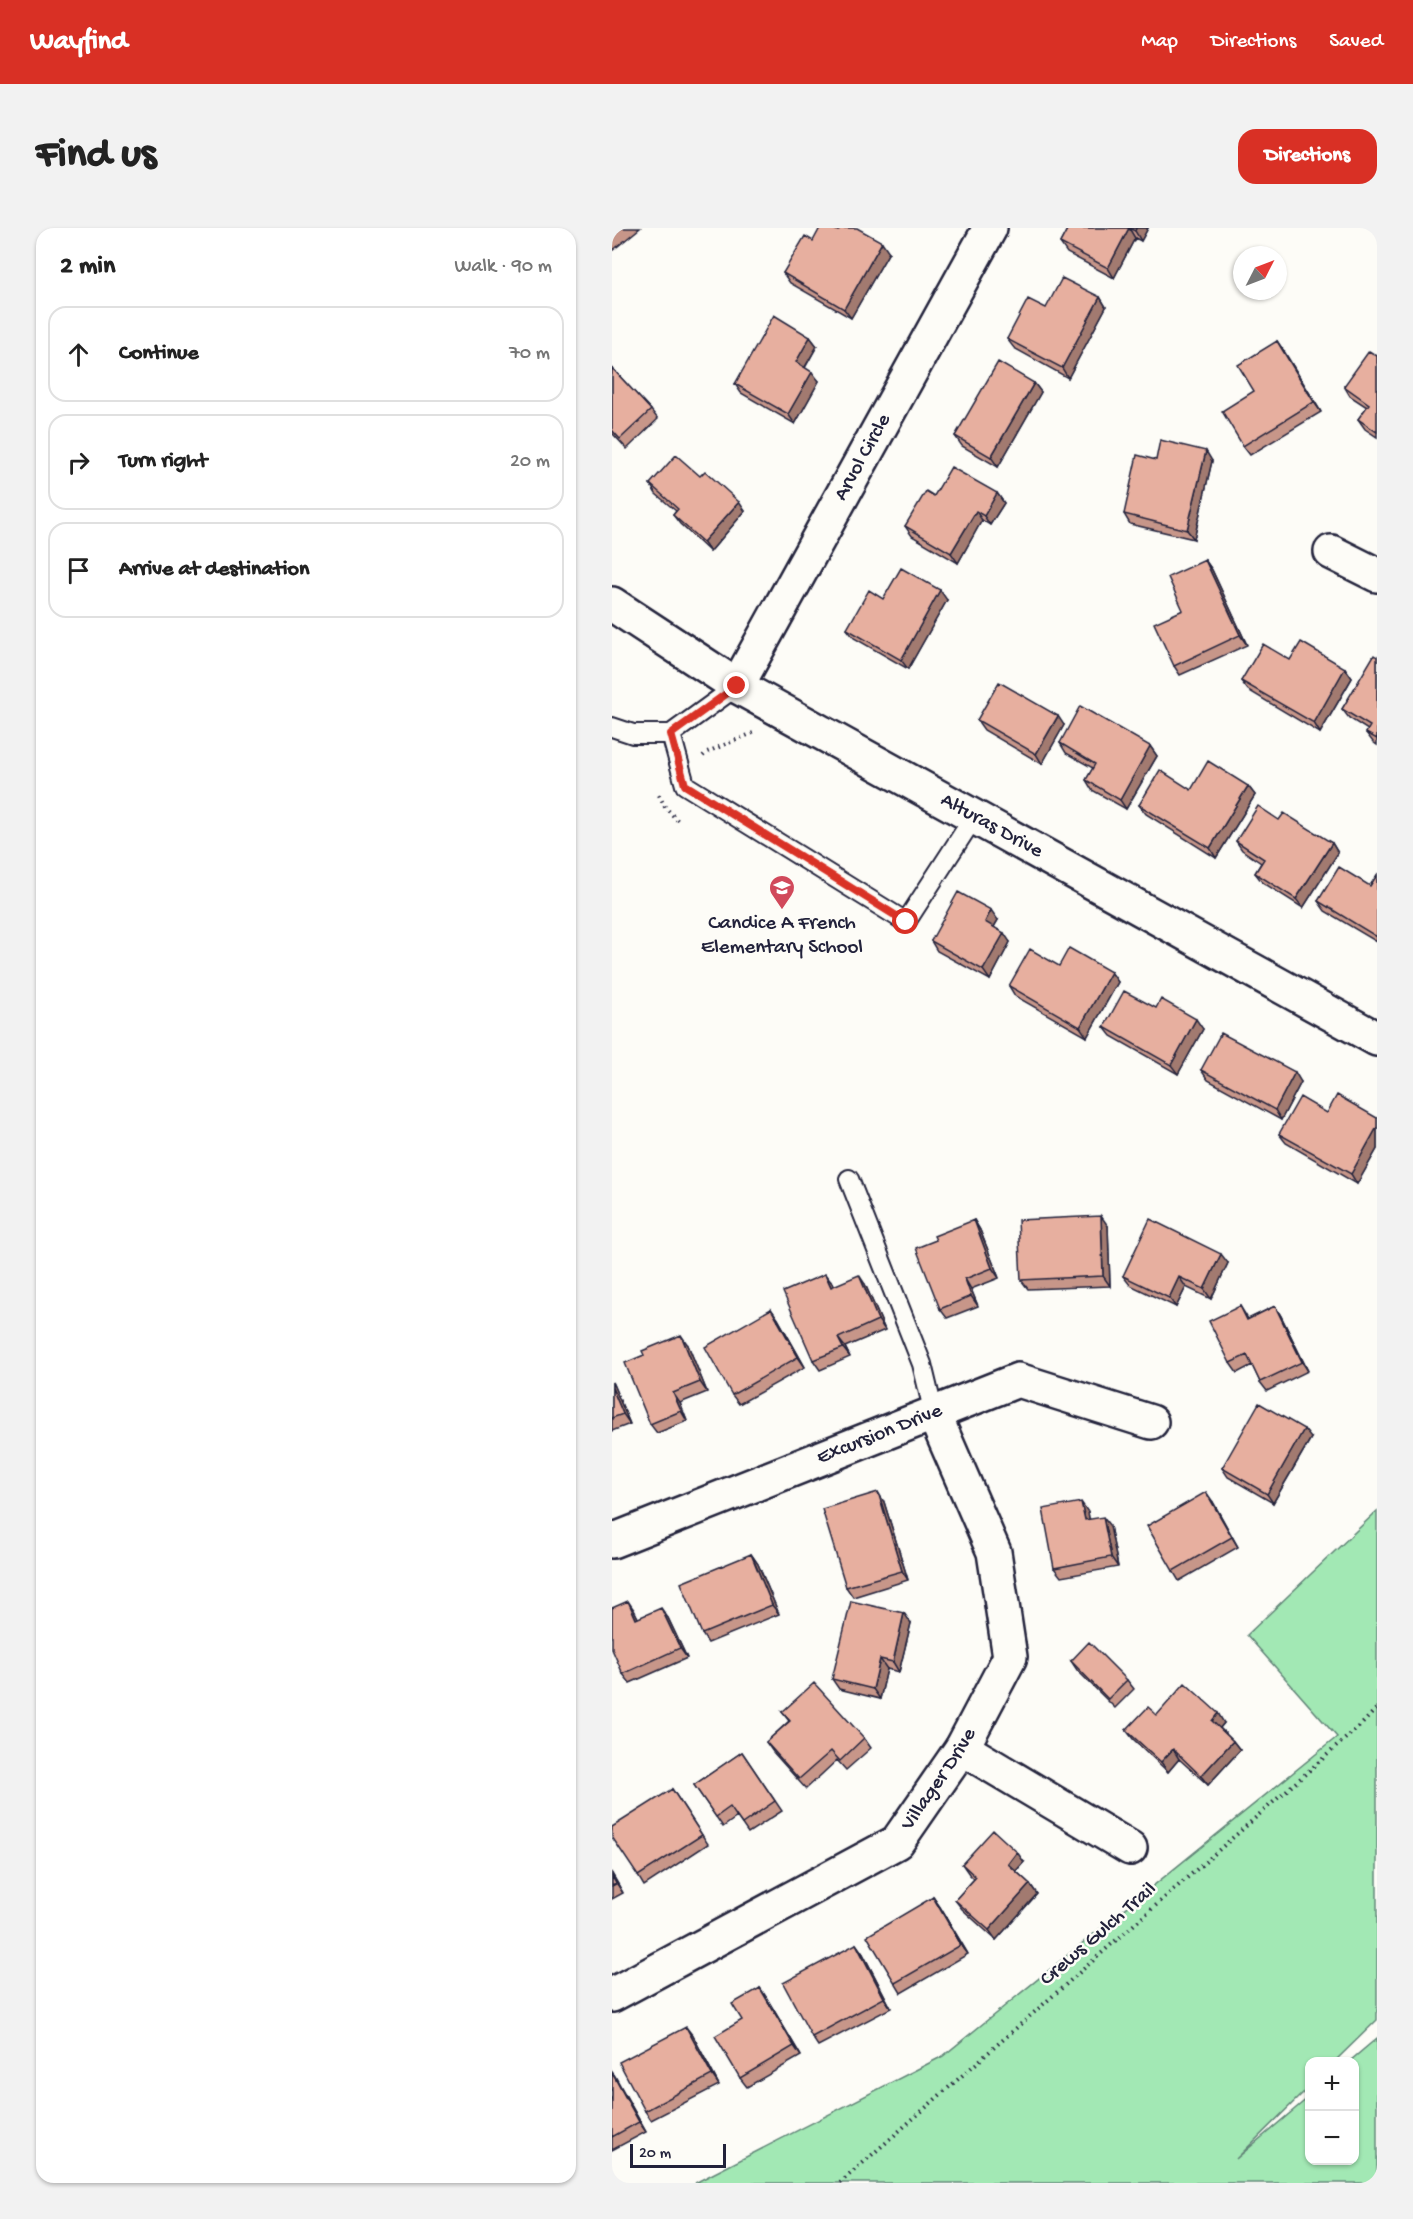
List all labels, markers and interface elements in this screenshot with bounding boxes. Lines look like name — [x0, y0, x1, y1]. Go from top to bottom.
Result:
text: Wayfind — [30, 26, 127, 59]
text: Map — [1141, 30, 1178, 55]
text: Directions — [1211, 30, 1296, 55]
text: Saved — [1329, 30, 1383, 55]
button: Directions — [1238, 129, 1377, 184]
text: Find us — [36, 132, 156, 181]
north arrow — [1233, 246, 1287, 300]
text: 2 min — [60, 252, 115, 283]
text: Walk · 90 m — [455, 256, 552, 279]
icon: ahead — [62, 338, 95, 371]
text: Continue — [119, 341, 199, 367]
text: 70 m — [509, 343, 550, 366]
street label: Arvol Circle — [829, 409, 898, 505]
icon: right — [62, 446, 95, 479]
text: Turn right — [119, 449, 207, 475]
text: 20 m — [510, 451, 550, 474]
icon: arrive — [62, 554, 95, 587]
text: Arrive at destination — [119, 557, 309, 583]
route end — [723, 672, 749, 698]
street label: Alturas Drive — [936, 788, 1048, 865]
school or university icon: Candice A French Elementary School — [767, 873, 797, 911]
route start — [892, 908, 918, 934]
place label: Candice A French Elementary School — [701, 912, 863, 961]
street label: Excursion Drive — [813, 1398, 947, 1471]
street label: Villager Drive — [895, 1723, 983, 1836]
street label: Crews Gulch Trail — [1036, 1878, 1162, 1992]
map controls — [1305, 2057, 1359, 2165]
button: + — [1305, 2057, 1359, 2111]
button: − — [1305, 2111, 1359, 2165]
scale bar — [630, 2141, 726, 2168]
text: 20 m — [639, 2145, 671, 2164]

